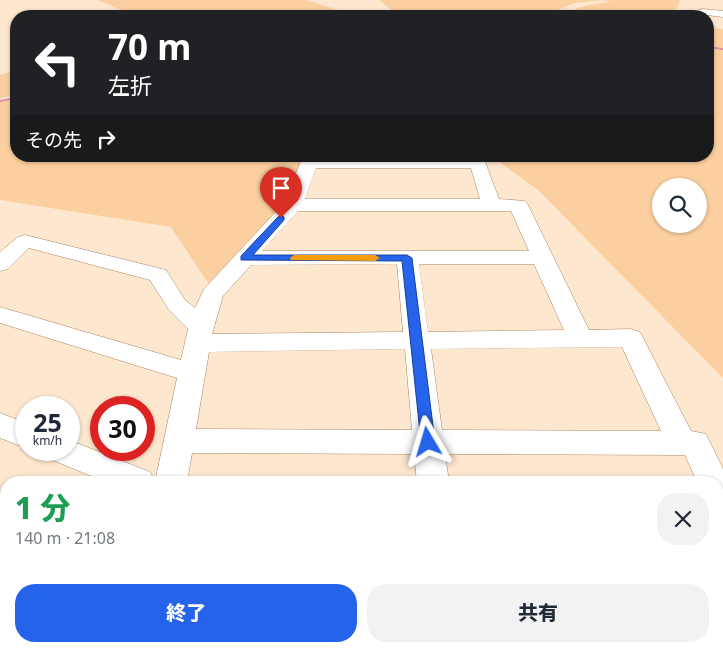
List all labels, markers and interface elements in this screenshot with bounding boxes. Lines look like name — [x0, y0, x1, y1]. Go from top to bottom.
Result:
text: 70 m — [108, 23, 191, 70]
icon: left — [25, 30, 90, 95]
text: 左折 — [108, 70, 152, 100]
icon: right — [92, 125, 120, 153]
text: その先 — [25, 127, 82, 153]
pin — [260, 167, 302, 218]
icon: arrive — [267, 174, 295, 202]
map controls — [652, 178, 707, 233]
button: search — [652, 178, 707, 233]
speed limit sign: 30 — [90, 396, 155, 461]
text: 25 — [33, 405, 62, 439]
position arrow — [401, 415, 453, 467]
text: km/h — [33, 432, 62, 449]
text: 1 分 — [15, 487, 70, 528]
button: close — [657, 493, 709, 545]
text: 140 m · 21:08 — [15, 527, 115, 549]
button: 終了 — [15, 584, 357, 642]
button: 共有 — [367, 584, 709, 642]

